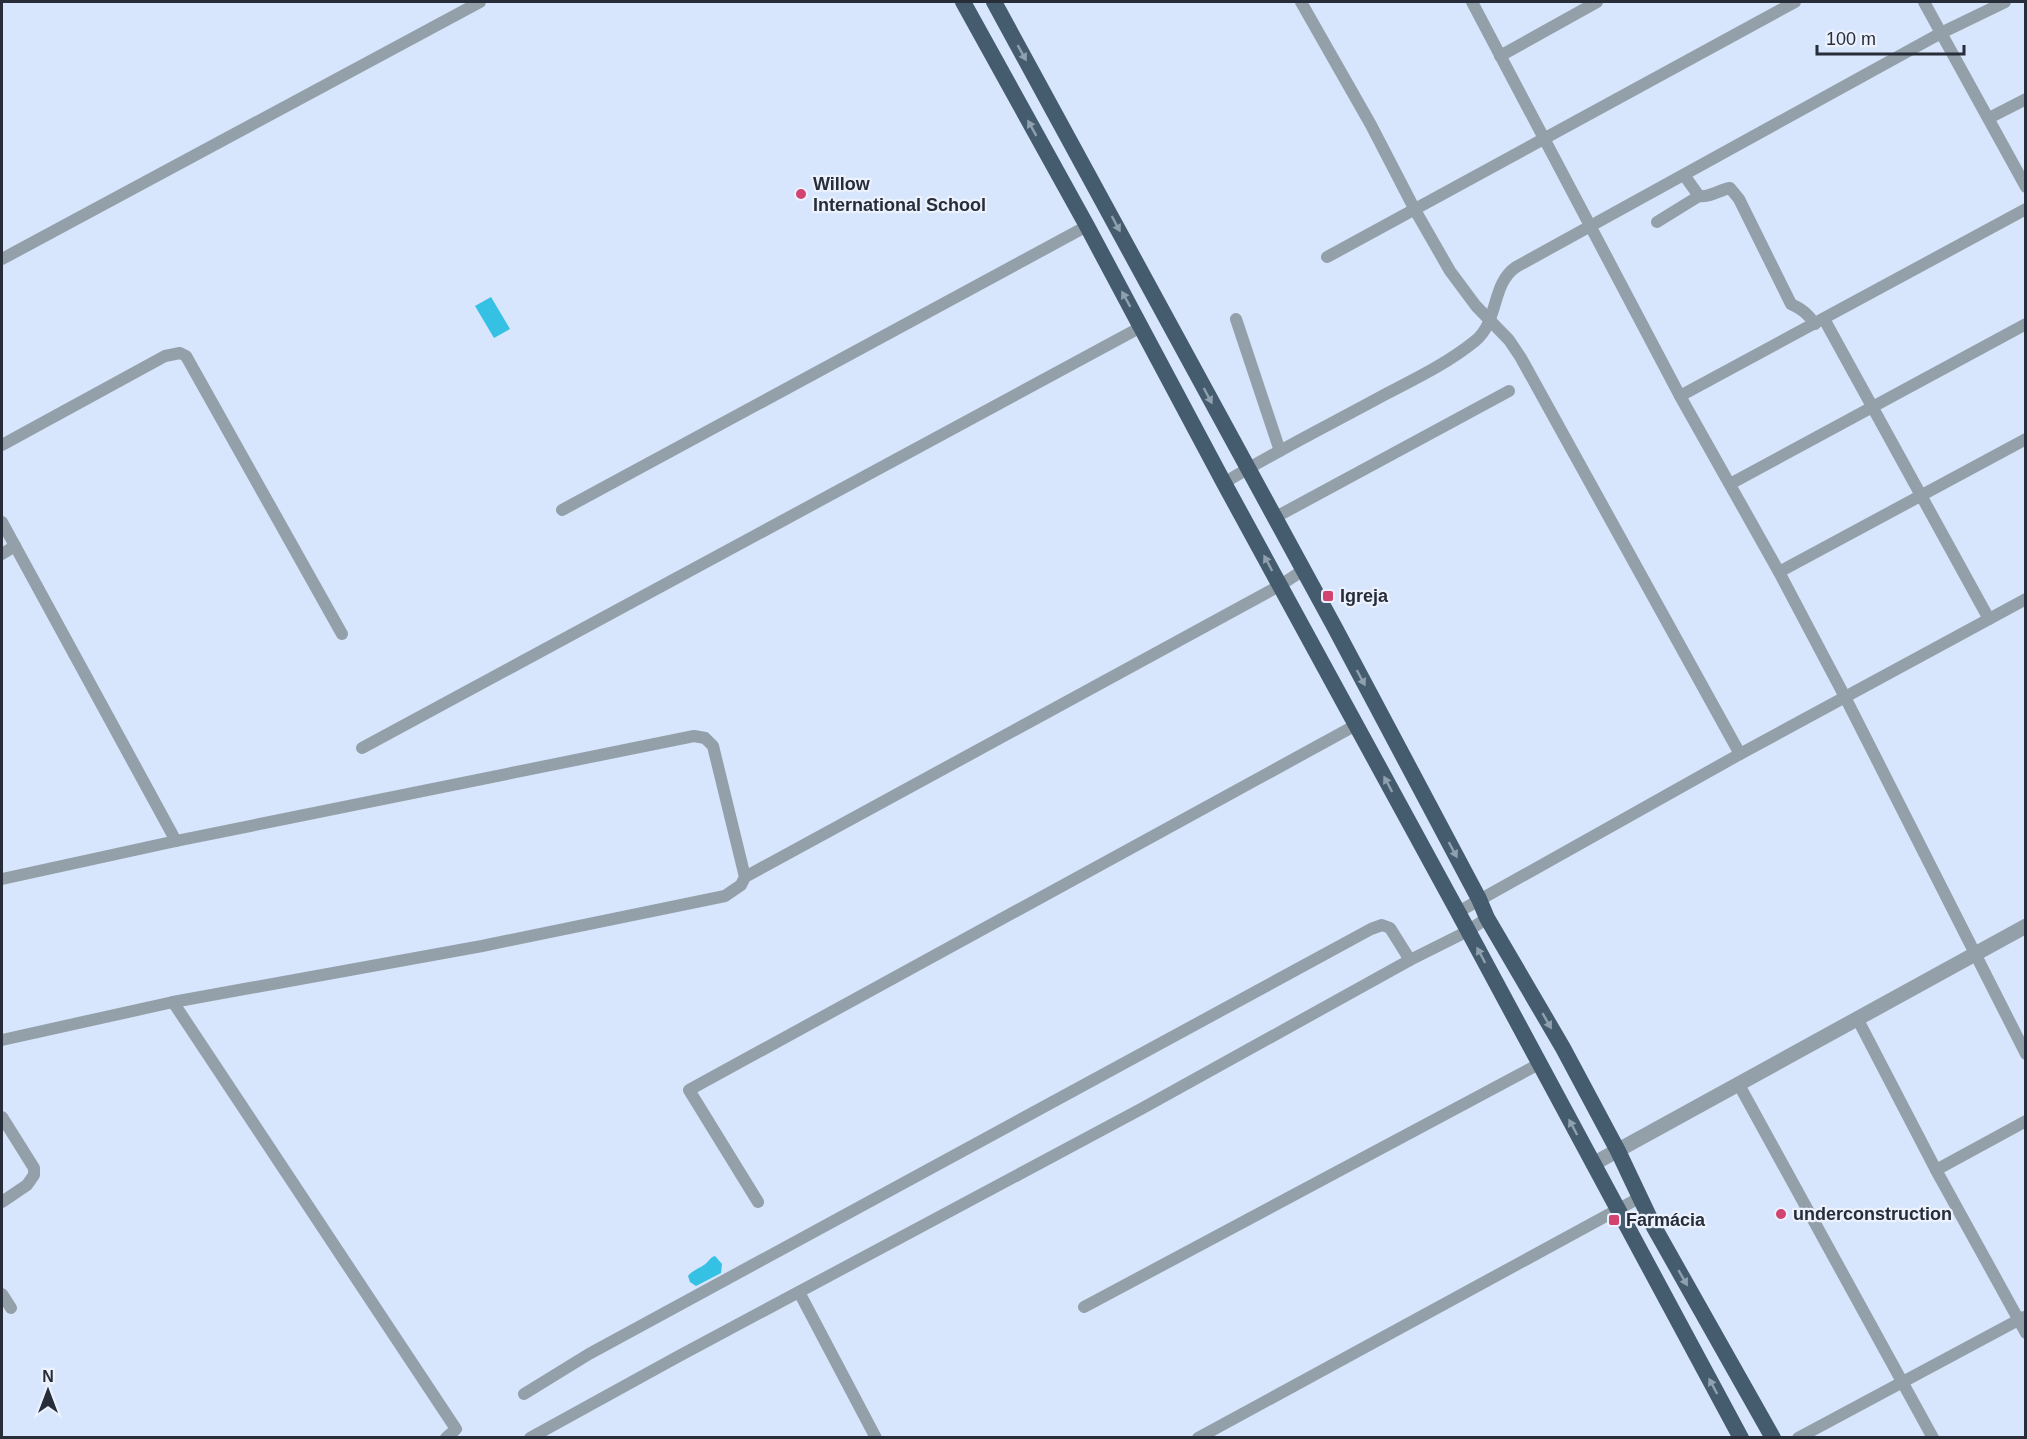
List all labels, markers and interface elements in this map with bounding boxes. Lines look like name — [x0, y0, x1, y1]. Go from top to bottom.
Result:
scale bar — [1817, 18, 1964, 56]
text: 100 m — [1826, 29, 1876, 49]
one-way arrow — [1016, 45, 1027, 61]
one-way arrow — [1027, 120, 1038, 136]
place label: Willow International School — [813, 174, 986, 215]
marker: Willow International School — [794, 187, 808, 201]
one-way arrow — [1111, 215, 1121, 232]
one-way arrow — [1121, 290, 1131, 307]
one-way arrow — [1203, 387, 1213, 404]
one-way arrow — [1263, 555, 1273, 572]
place label: Igreja — [1340, 586, 1389, 606]
marker: Igreja — [1321, 589, 1335, 603]
one-way arrow — [1356, 670, 1366, 687]
one-way arrow — [1383, 775, 1393, 792]
one-way arrow — [1448, 842, 1458, 859]
one-way arrow — [1476, 947, 1486, 964]
one-way arrow — [1542, 1013, 1552, 1030]
one-way arrow — [1568, 1118, 1578, 1135]
place label: underconstruction — [1793, 1204, 1952, 1224]
marker: underconstruction — [1774, 1207, 1788, 1221]
place label: Farmácia — [1626, 1210, 1706, 1230]
marker: Farmácia — [1607, 1213, 1621, 1227]
one-way arrow — [1678, 1270, 1688, 1287]
north arrow — [18, 1361, 78, 1421]
text: N — [42, 1368, 54, 1385]
one-way arrow — [1708, 1377, 1718, 1394]

